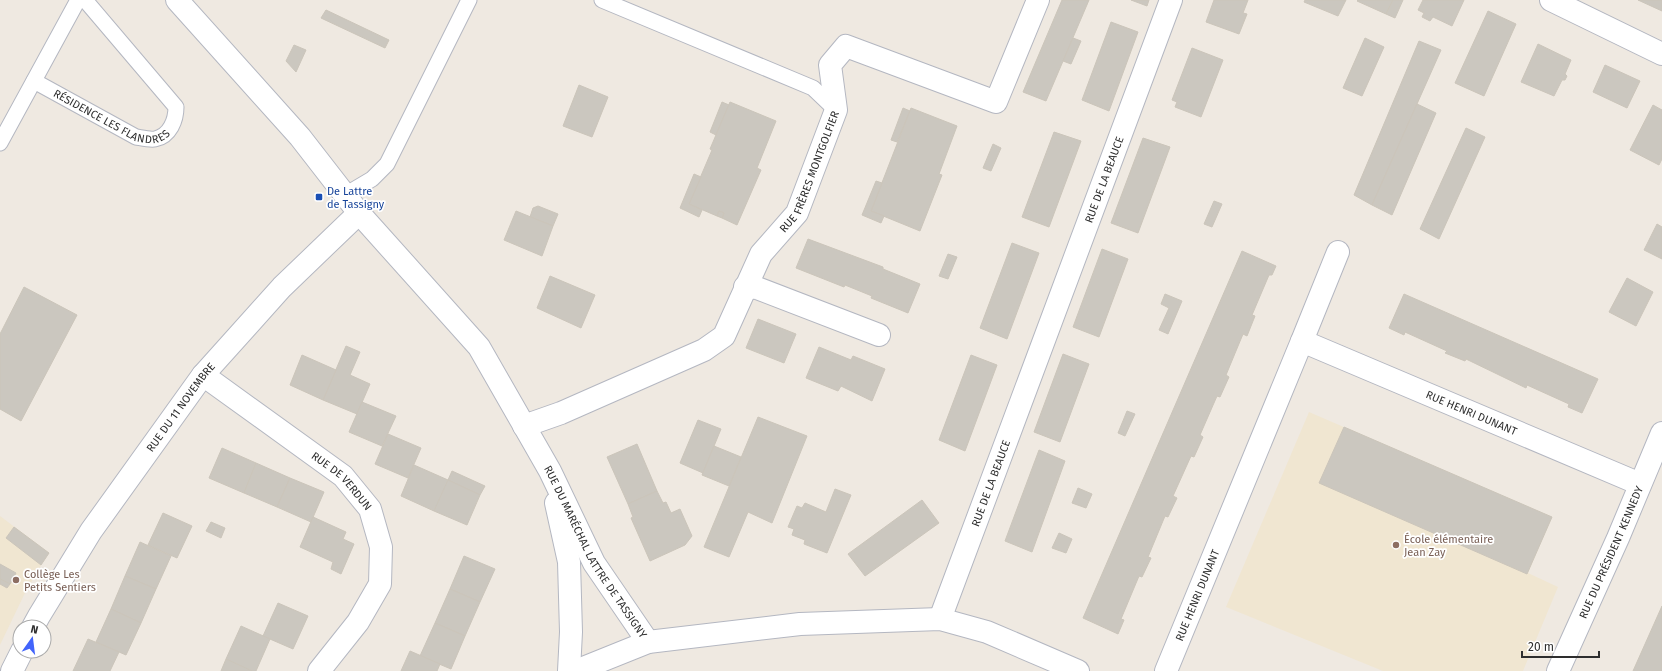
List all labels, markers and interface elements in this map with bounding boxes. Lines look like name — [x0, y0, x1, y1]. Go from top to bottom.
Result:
street label: RÉSIDENCE LES FLANDRES — [51, 86, 172, 146]
street label: RUE FRÈRES MONTGOLFIER — [777, 109, 842, 235]
street label: RUE DE LA BEAUCE — [1082, 134, 1126, 225]
place label: De Lattre de Tassigny — [327, 185, 385, 211]
marker: De Lattre de Tassigny — [314, 192, 324, 202]
street label: RUE DU 11 NOVEMBRE — [144, 360, 218, 454]
street label: RUE HENRI DUNANT — [1424, 388, 1519, 438]
street label: RUE DE LA BEAUCE — [969, 438, 1013, 528]
street label: RUE DE VERDUN — [309, 449, 375, 513]
street label: RUE DU MARÉCHAL LATTRE DE TASSIGNY — [542, 463, 650, 640]
street label: RUE DU PRÉSIDENT KENNEDY — [1576, 484, 1646, 620]
place label: École élémentaire Jean Zay — [1404, 532, 1493, 559]
marker: École élémentaire Jean Zay — [1391, 540, 1401, 550]
street label: RUE HENRI DUNANT — [1173, 547, 1222, 643]
place label: Collège Les Petits Sentiers — [24, 568, 96, 594]
marker: Collège Les Petits Sentiers — [11, 575, 21, 585]
north arrow — [12, 619, 52, 659]
text: N — [29, 623, 39, 637]
scale bar — [1522, 633, 1599, 659]
text: 20 m — [1528, 640, 1554, 654]

